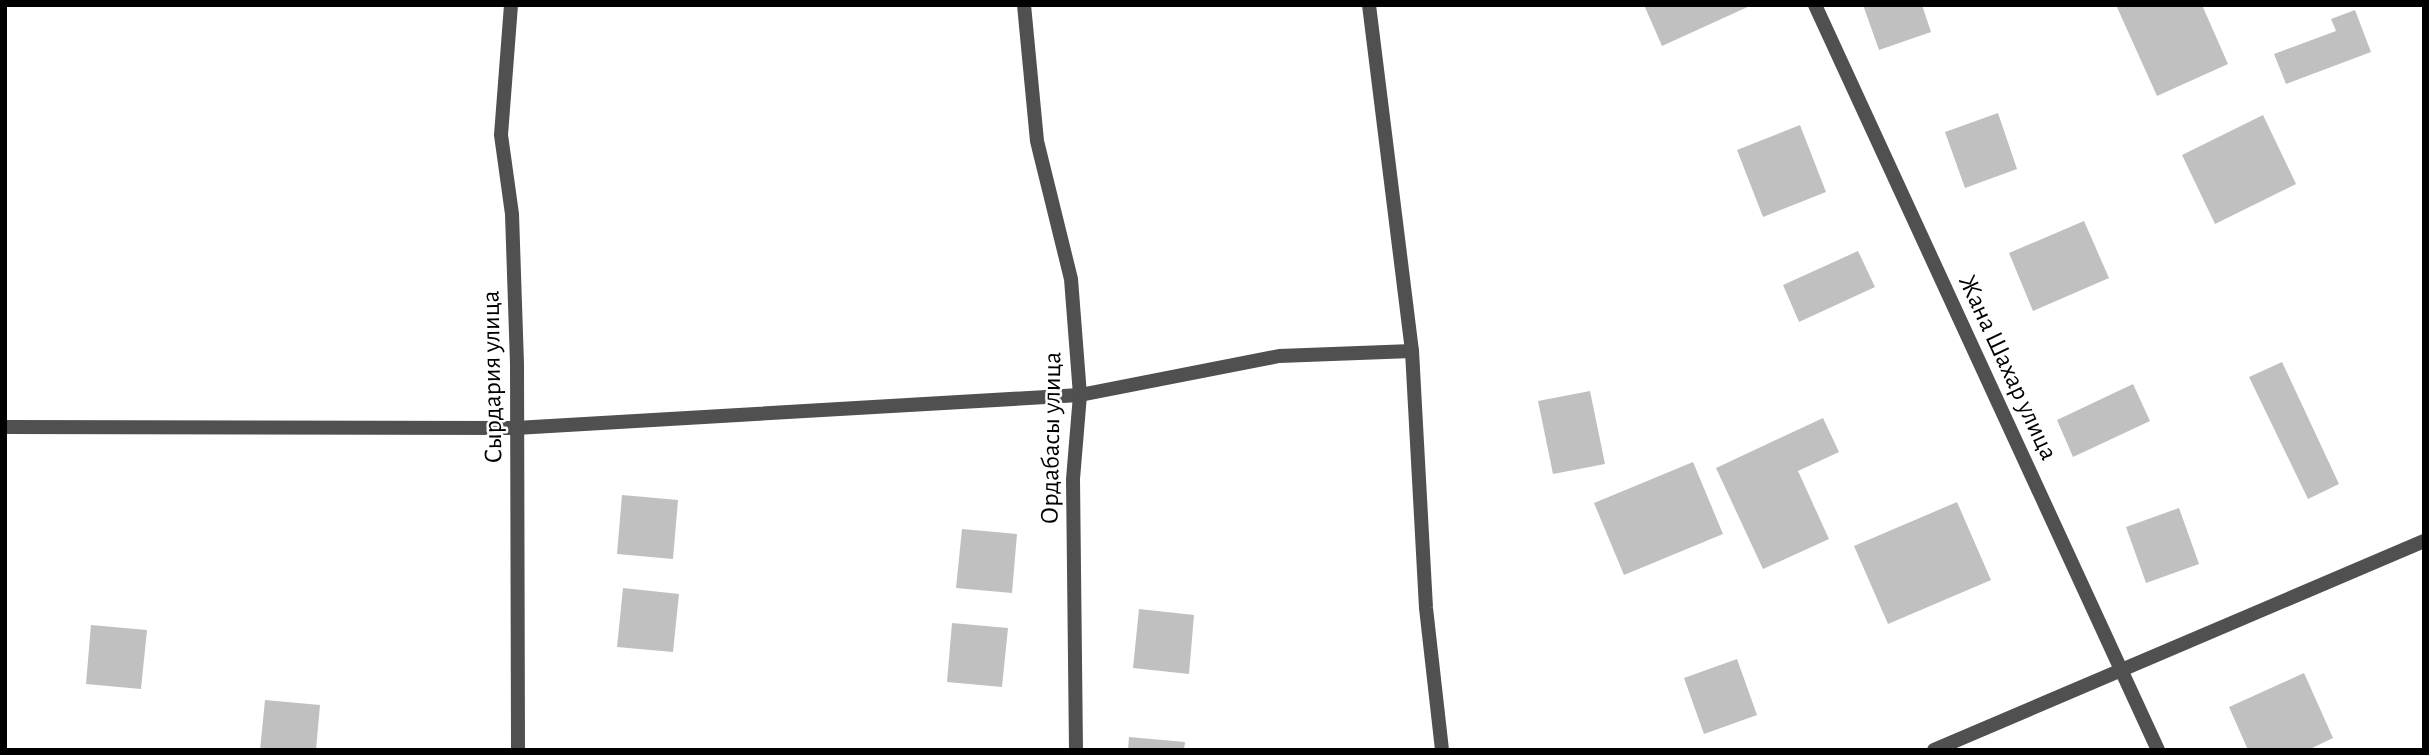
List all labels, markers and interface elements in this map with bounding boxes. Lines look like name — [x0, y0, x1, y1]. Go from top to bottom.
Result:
street label: Жана Шахар улица — [1954, 271, 2062, 464]
street label: Сырдария улица — [477, 290, 507, 464]
street label: Ордабасы улица — [1036, 351, 1066, 524]

